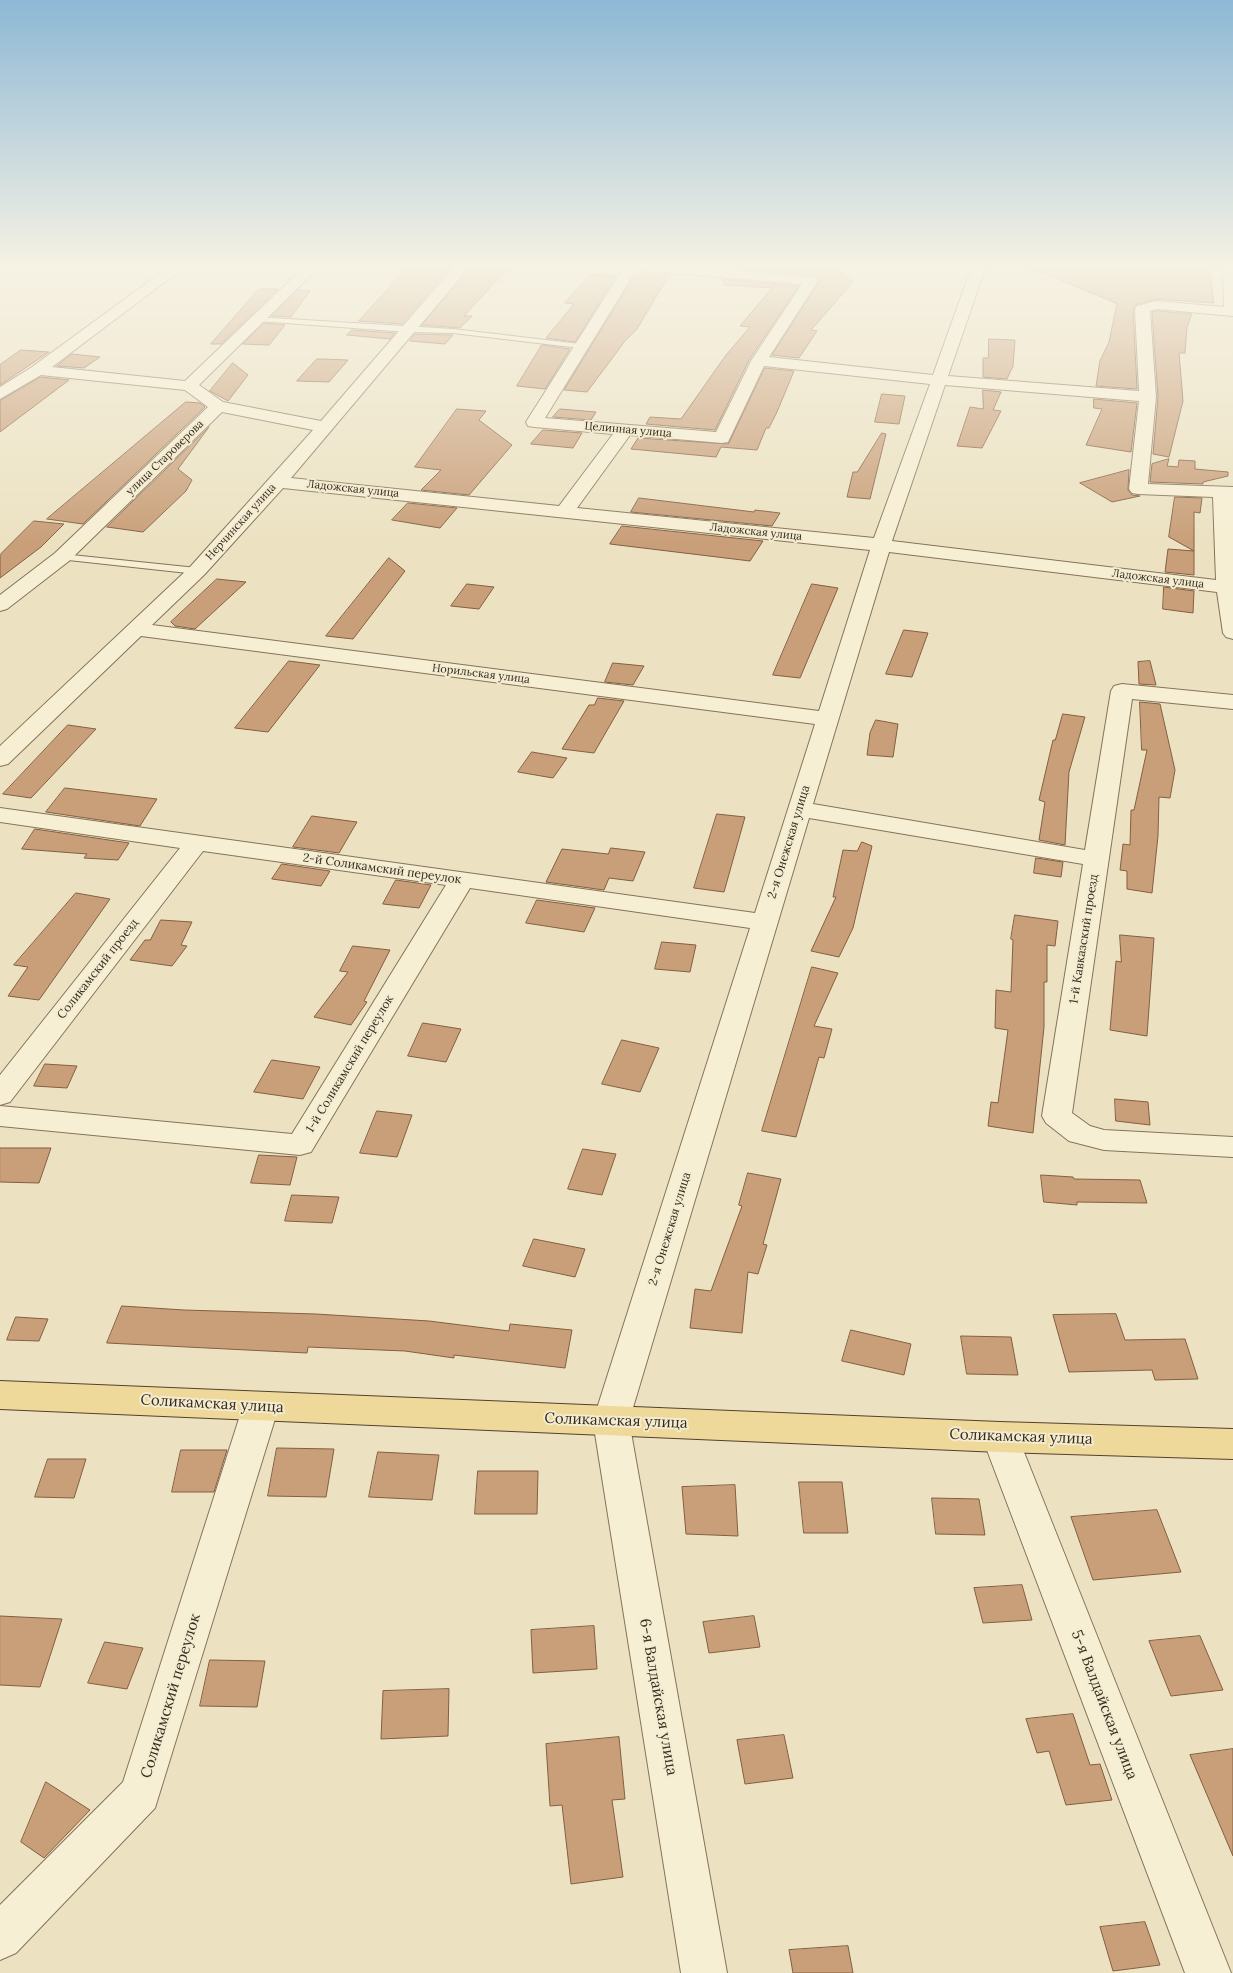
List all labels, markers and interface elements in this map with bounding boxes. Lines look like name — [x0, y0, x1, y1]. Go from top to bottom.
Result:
street label: улица Староверова — [124, 418, 206, 498]
street label: Целинная улица — [584, 420, 672, 440]
street label: Ладожская улица — [306, 478, 400, 500]
street label: Нерчинская улица — [203, 481, 279, 563]
street label: Ладожская улица — [709, 521, 803, 543]
street label: Ладожская улица — [1111, 567, 1205, 591]
street label: Норильская улица — [431, 661, 531, 687]
street label: 2-я Онежская улица — [765, 784, 813, 900]
street label: 2-й Соликамский переулок — [302, 851, 462, 887]
street label: 1-й Кавказский проезд — [1067, 873, 1101, 1005]
street label: Соликамский проезд — [54, 916, 142, 1022]
street label: 1-й Соликамский переулок — [303, 993, 397, 1135]
street label: 2-я Онежская улица — [646, 1171, 694, 1287]
street label: Соликамская улица — [140, 1391, 284, 1417]
street label: Соликамская улица — [544, 1410, 688, 1432]
street label: Соликамская улица — [949, 1426, 1093, 1448]
street label: Соликамский переулок — [137, 1612, 205, 1780]
street label: 6-я Валдайская улица — [635, 1617, 681, 1777]
street label: 5-я Валдайская улица — [1067, 1628, 1141, 1782]

